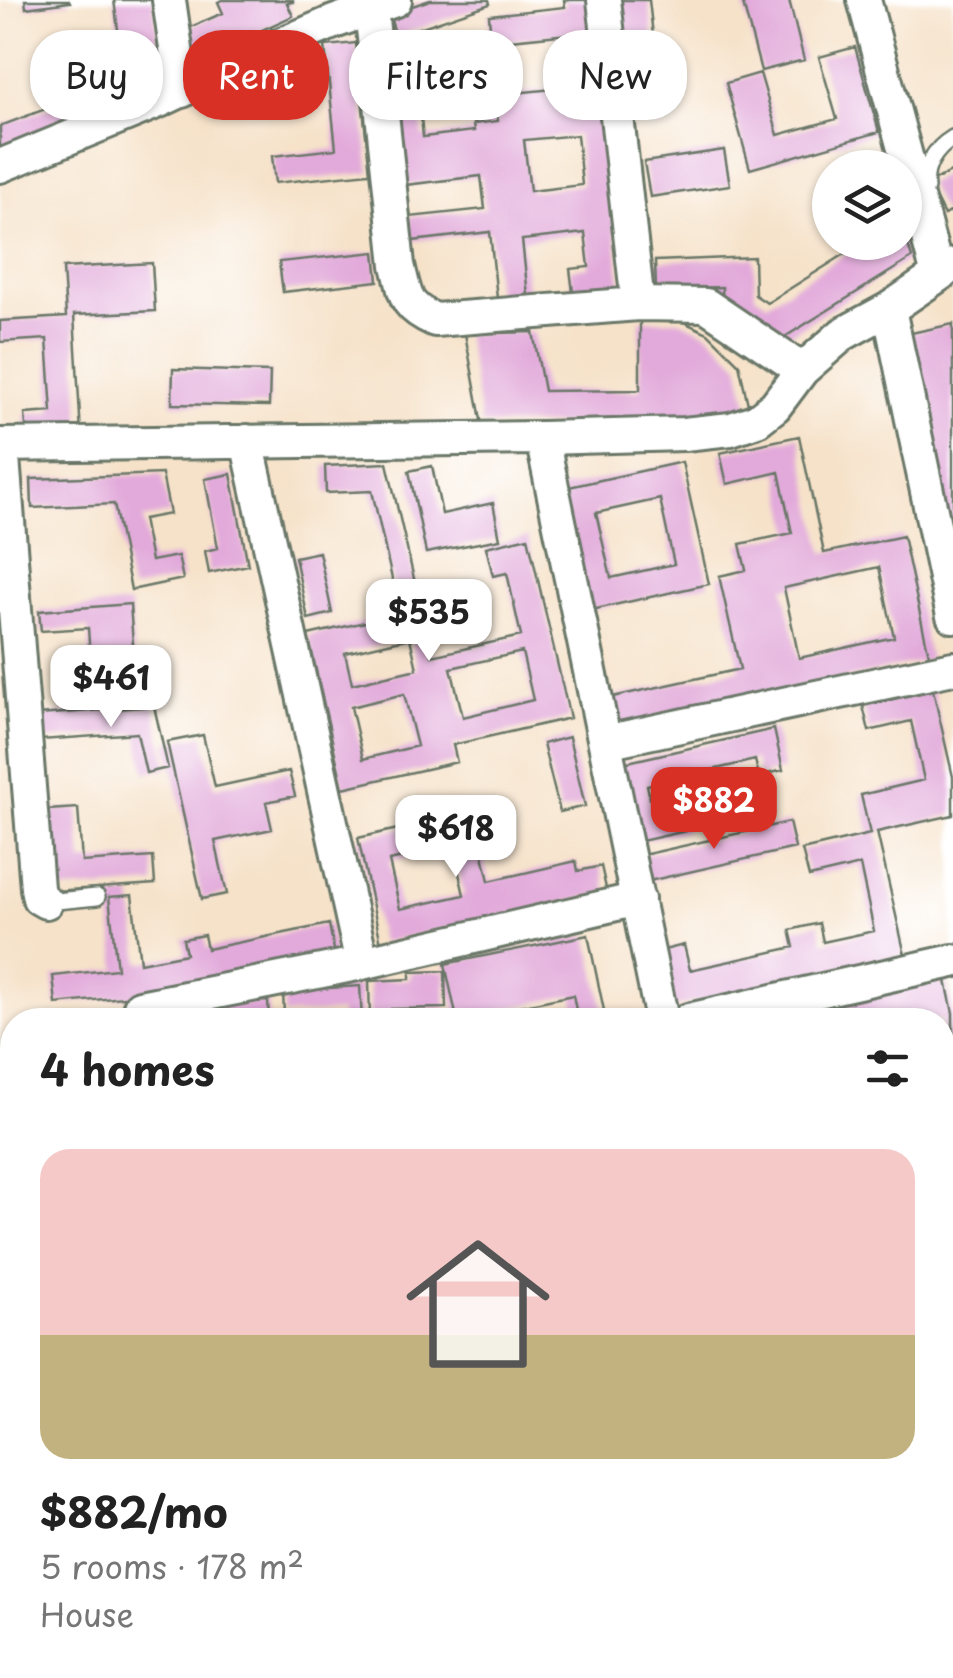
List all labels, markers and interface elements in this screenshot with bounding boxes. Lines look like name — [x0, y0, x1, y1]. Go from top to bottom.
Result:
chip: Buy — [30, 30, 163, 120]
chip: Rent — [183, 30, 329, 120]
chip: Filters — [349, 30, 523, 120]
chip: New — [543, 30, 687, 120]
map controls — [812, 150, 922, 260]
button: layers — [812, 150, 922, 260]
pin: $535 — [370, 579, 488, 664]
text: $535 — [388, 587, 470, 635]
pin: $461 — [52, 645, 170, 730]
text: $461 — [72, 653, 150, 701]
pin: $882 — [655, 767, 773, 852]
text: $882 — [673, 775, 755, 823]
pin: $618 — [397, 795, 515, 880]
text: $618 — [417, 803, 495, 851]
text: 4 homes — [40, 1037, 215, 1100]
icon: filters — [860, 1041, 915, 1096]
icon: home — [388, 1214, 568, 1394]
text: $882/mo — [40, 1479, 228, 1542]
text: 5 rooms · 178 m² — [40, 1542, 304, 1590]
text: House — [40, 1590, 134, 1638]

